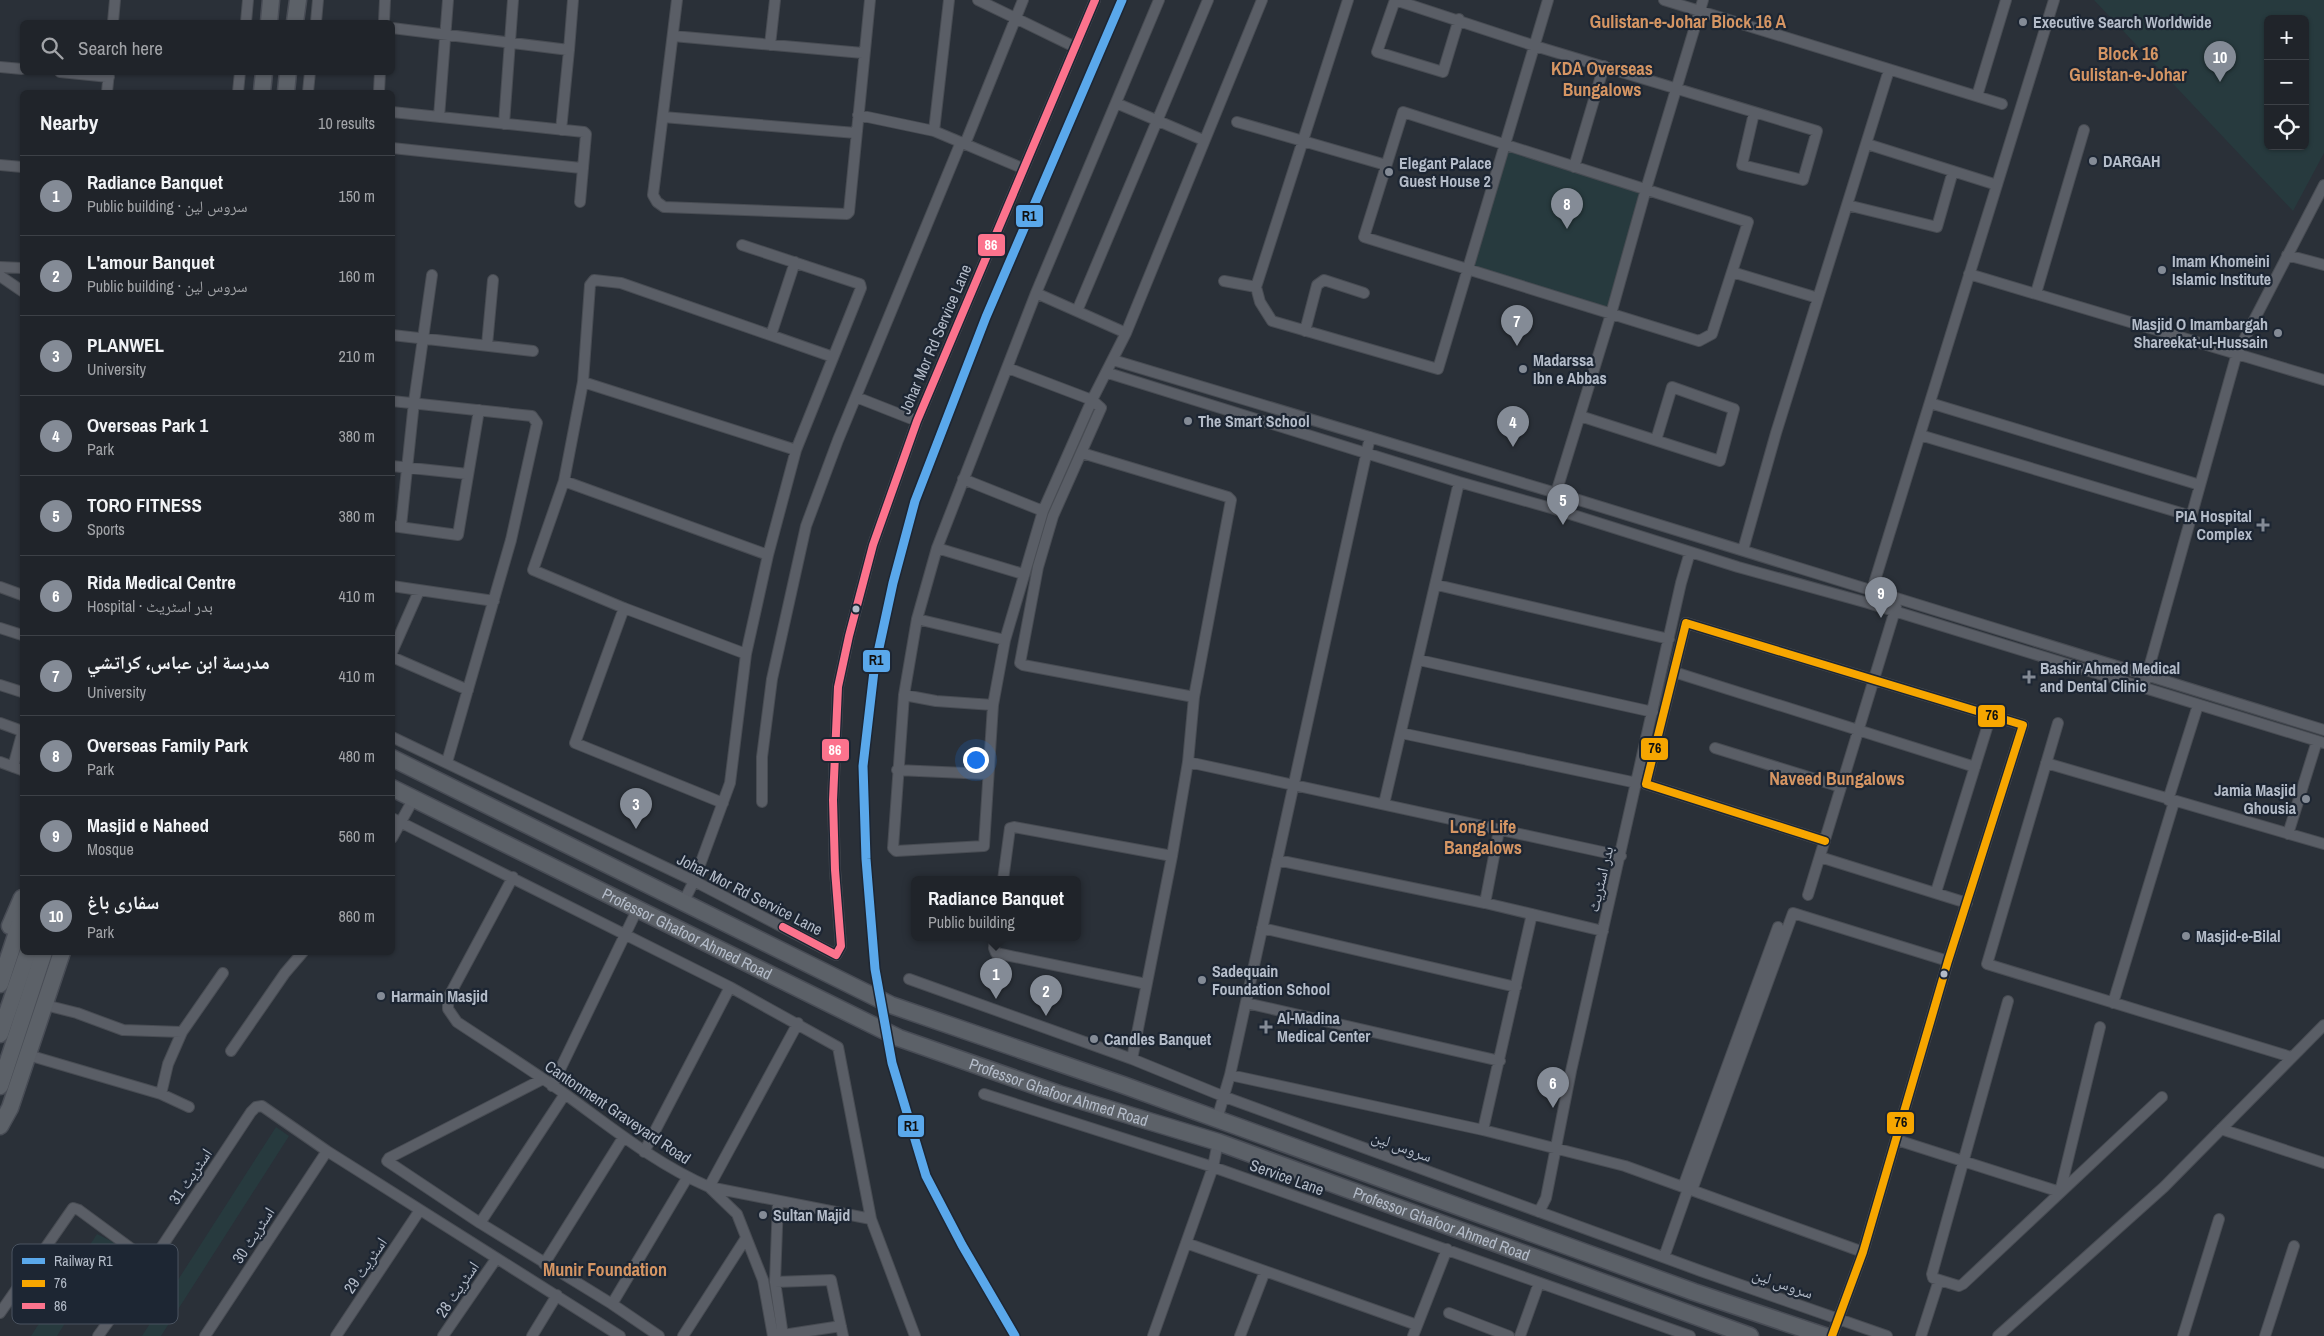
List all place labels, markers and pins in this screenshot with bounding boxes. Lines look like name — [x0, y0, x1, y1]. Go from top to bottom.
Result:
place label: Executive Search Worldwide — [2033, 11, 2211, 33]
marker: Executive Search Worldwide — [2017, 16, 2029, 28]
pin: 10 — [2204, 41, 2236, 82]
place label: DARGAH — [2103, 150, 2161, 172]
place label: Elegant Palace Guest House 2 — [1399, 152, 1492, 192]
marker: DARGAH — [2087, 155, 2099, 167]
marker: Elegant Palace Guest House 2 — [1383, 166, 1395, 178]
pin: 8 — [1551, 188, 1583, 229]
place label: Imam Khomeini Islamic Institute — [2172, 250, 2271, 290]
marker: Imam Khomeini Islamic Institute — [2156, 264, 2168, 276]
pin: 7 — [1501, 305, 1533, 346]
place label: Masjid O Imambargah Shareekat-ul-Hussain — [2132, 313, 2268, 353]
marker: Masjid O Imambargah Shareekat-ul-Hussain — [2272, 327, 2284, 339]
place label: Madarssa Ibn e Abbas — [1533, 349, 1607, 389]
marker: Madarssa Ibn e Abbas — [1517, 363, 1529, 375]
pin: 4 — [1497, 406, 1529, 447]
place label: The Smart School — [1198, 410, 1310, 432]
marker: The Smart School — [1182, 415, 1194, 427]
pin: 5 — [1547, 484, 1579, 525]
place label: PIA Hospital Complex — [2175, 505, 2253, 545]
marker: PIA Hospital Complex — [2256, 518, 2270, 532]
pin: 9 — [1865, 577, 1897, 618]
unlabelled marker — [851, 604, 861, 614]
place label: Bashir Ahmed Medical and Dental Clinic — [2040, 657, 2180, 697]
marker: Bashir Ahmed Medical and Dental Clinic — [2022, 670, 2036, 684]
place label: Jamia Masjid Ghousia — [2214, 779, 2297, 819]
pin: 3 — [620, 788, 652, 829]
marker: Jamia Masjid Ghousia — [2300, 793, 2312, 805]
place label: Masjid-e-Bilal — [2196, 925, 2281, 947]
marker: Masjid-e-Bilal — [2180, 930, 2192, 942]
pin: 1 — [980, 958, 1012, 999]
place label: Sadequain Foundation School — [1212, 960, 1330, 1000]
unlabelled marker — [1939, 969, 1949, 979]
marker: Sadequain Foundation School — [1196, 974, 1208, 986]
pin: 2 — [1030, 975, 1062, 1016]
place label: Harmain Masjid — [391, 985, 488, 1007]
marker: Harmain Masjid — [375, 990, 387, 1002]
place label: Al-Madina Medical Center — [1277, 1007, 1371, 1047]
marker: Al-Madina Medical Center — [1259, 1020, 1273, 1034]
place label: Candles Banquet — [1104, 1028, 1212, 1050]
marker: Candles Banquet — [1088, 1033, 1100, 1045]
pin: 6 — [1537, 1067, 1569, 1108]
place label: Sultan Majid — [773, 1204, 850, 1226]
marker: Sultan Majid — [757, 1209, 769, 1221]

